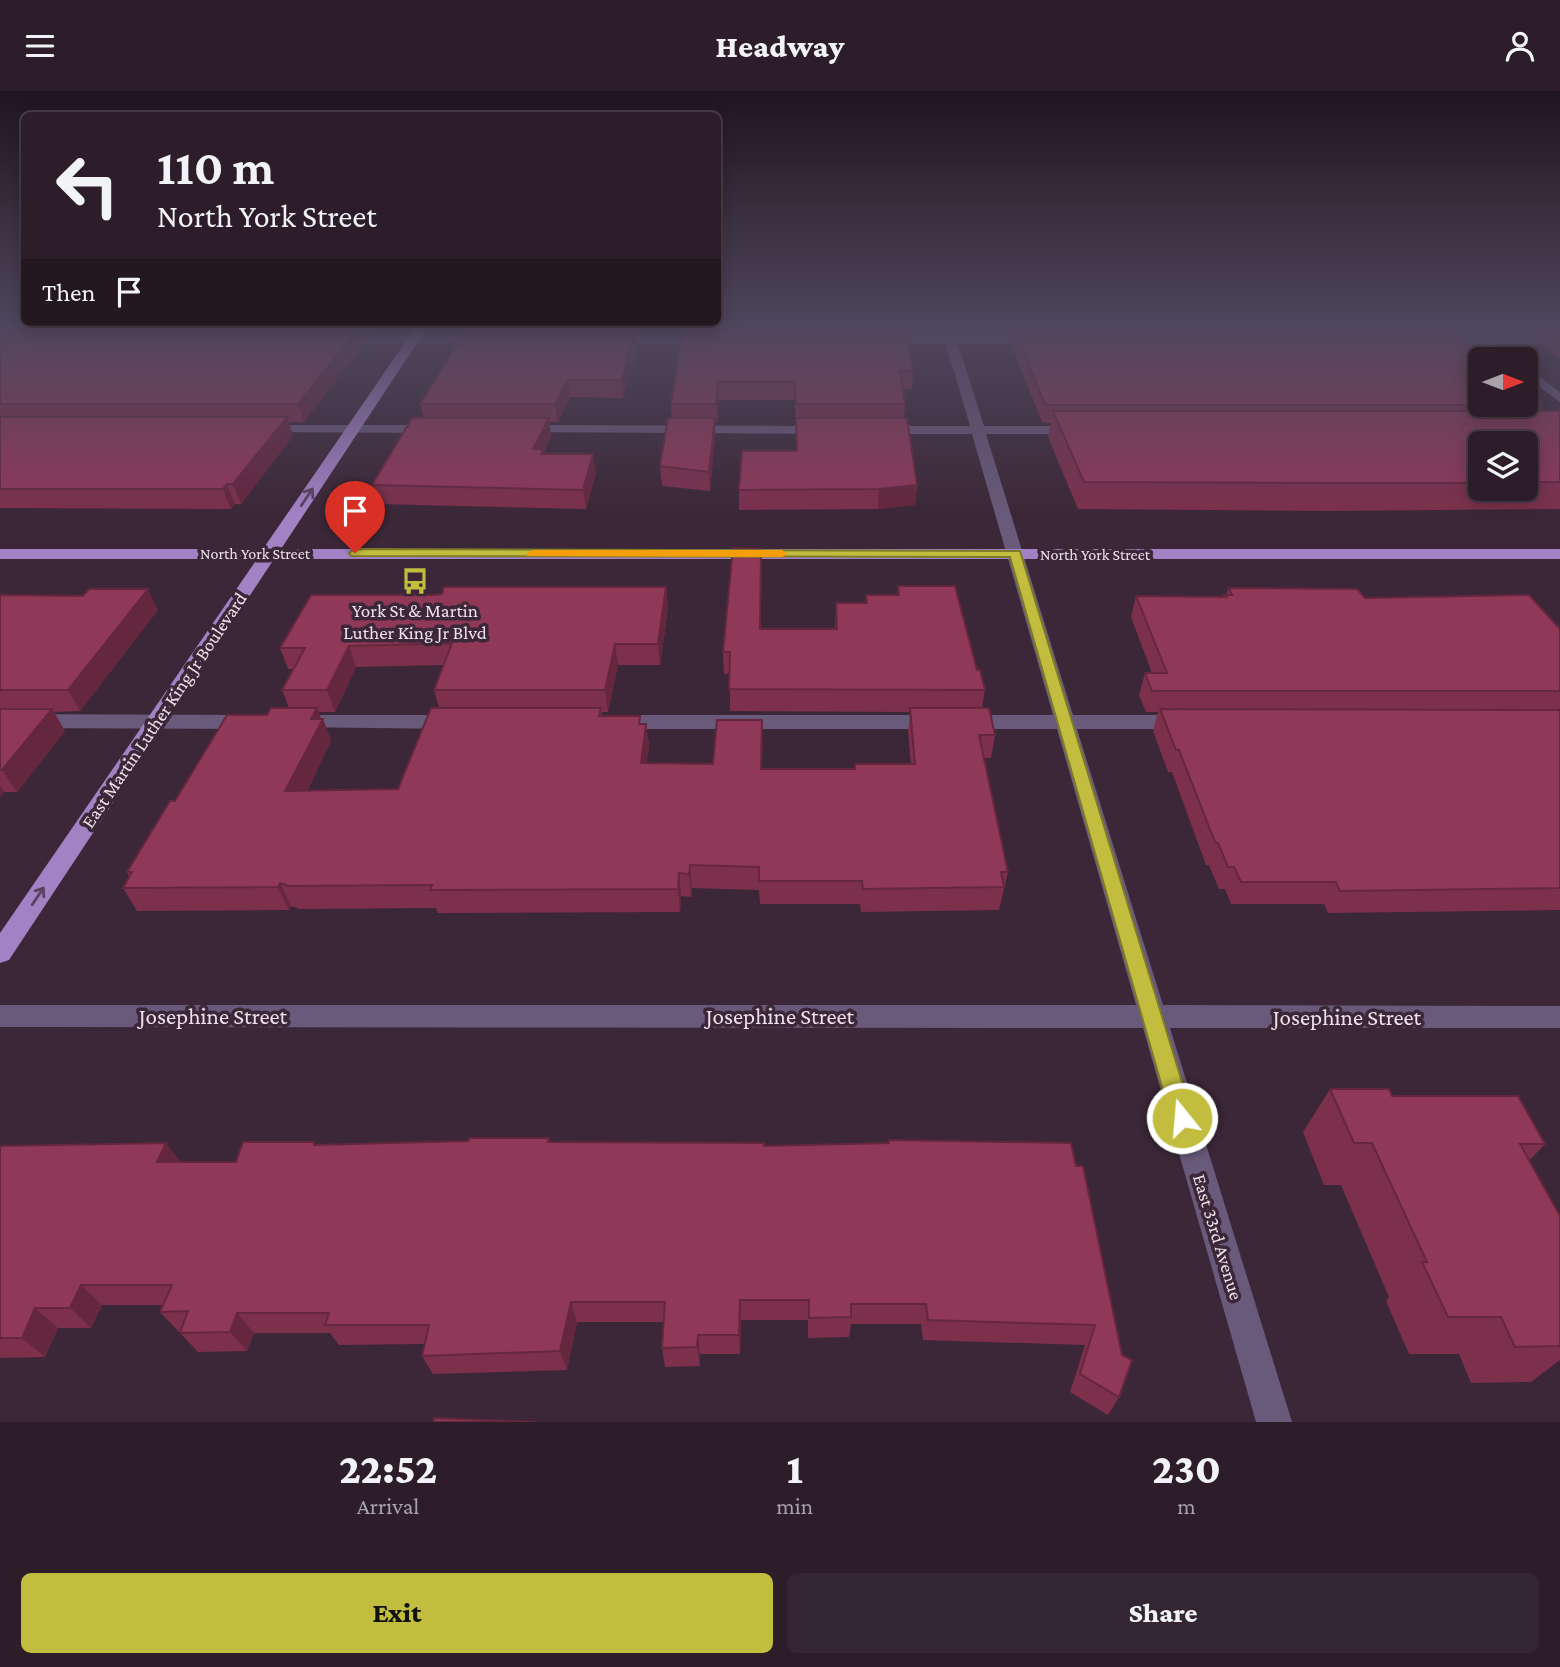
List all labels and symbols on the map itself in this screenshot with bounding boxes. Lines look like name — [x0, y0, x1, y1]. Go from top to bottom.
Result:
north arrow — [1468, 347, 1538, 417]
pin — [325, 481, 385, 553]
one-way arrow — [300, 488, 315, 507]
street label: North York Street — [200, 545, 311, 562]
street label: North York Street — [1040, 546, 1151, 563]
bus stop icon: York St & Martin Luther King Jr Blvd — [400, 566, 430, 596]
street label: East Martin Luther King Jr Boulevard — [77, 588, 251, 832]
place label: York St & Martin Luther King Jr Blvd — [343, 600, 487, 643]
one-way arrow — [31, 887, 45, 906]
street label: Josephine Street — [137, 1003, 288, 1029]
street label: Josephine Street — [704, 1003, 855, 1029]
street label: Josephine Street — [1271, 1004, 1422, 1030]
position arrow — [1145, 1081, 1219, 1155]
street label: East 33rd Avenue — [1189, 1172, 1247, 1302]

